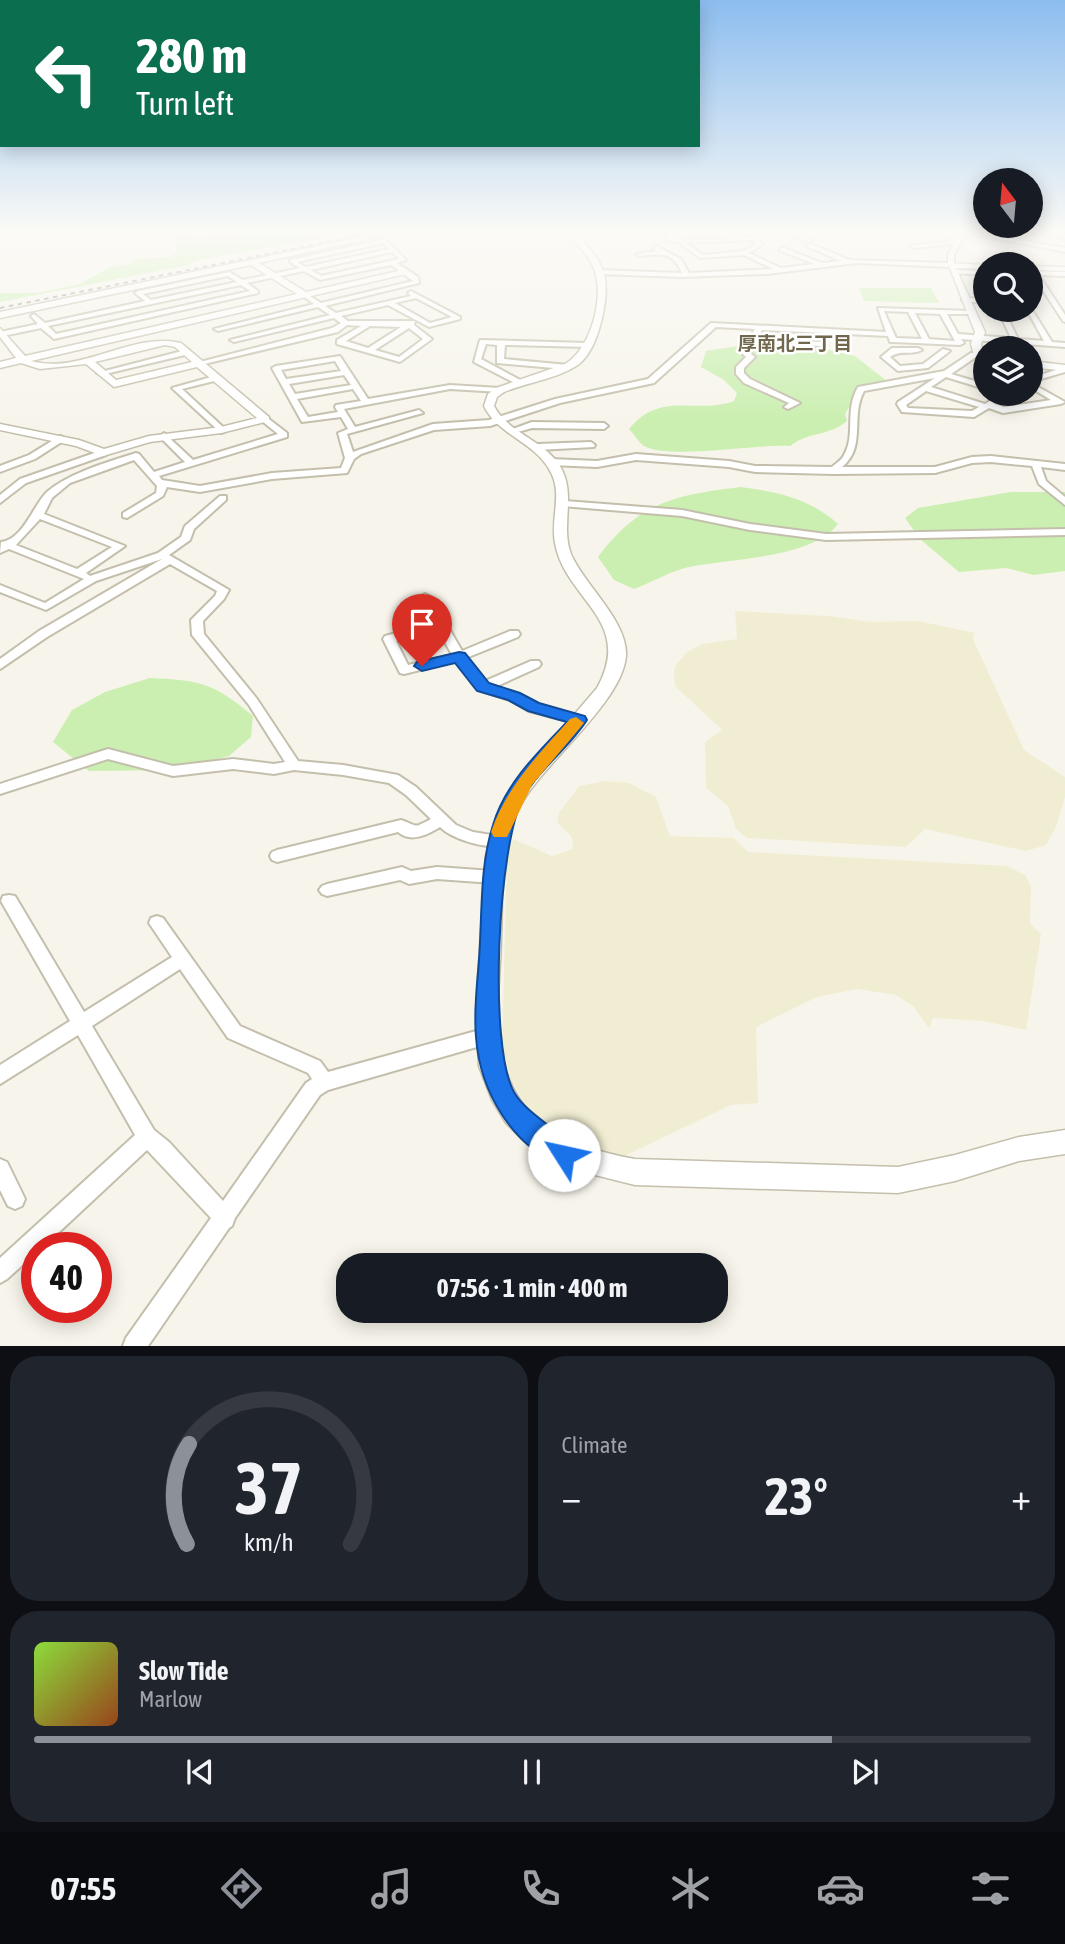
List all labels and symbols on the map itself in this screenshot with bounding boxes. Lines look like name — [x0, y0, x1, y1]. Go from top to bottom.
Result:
north arrow — [973, 168, 1043, 238]
district label: 厚南北三丁目 — [738, 332, 852, 354]
pin — [392, 594, 452, 666]
position arrow — [527, 1118, 601, 1192]
speed limit sign: 40 — [21, 1232, 112, 1323]

